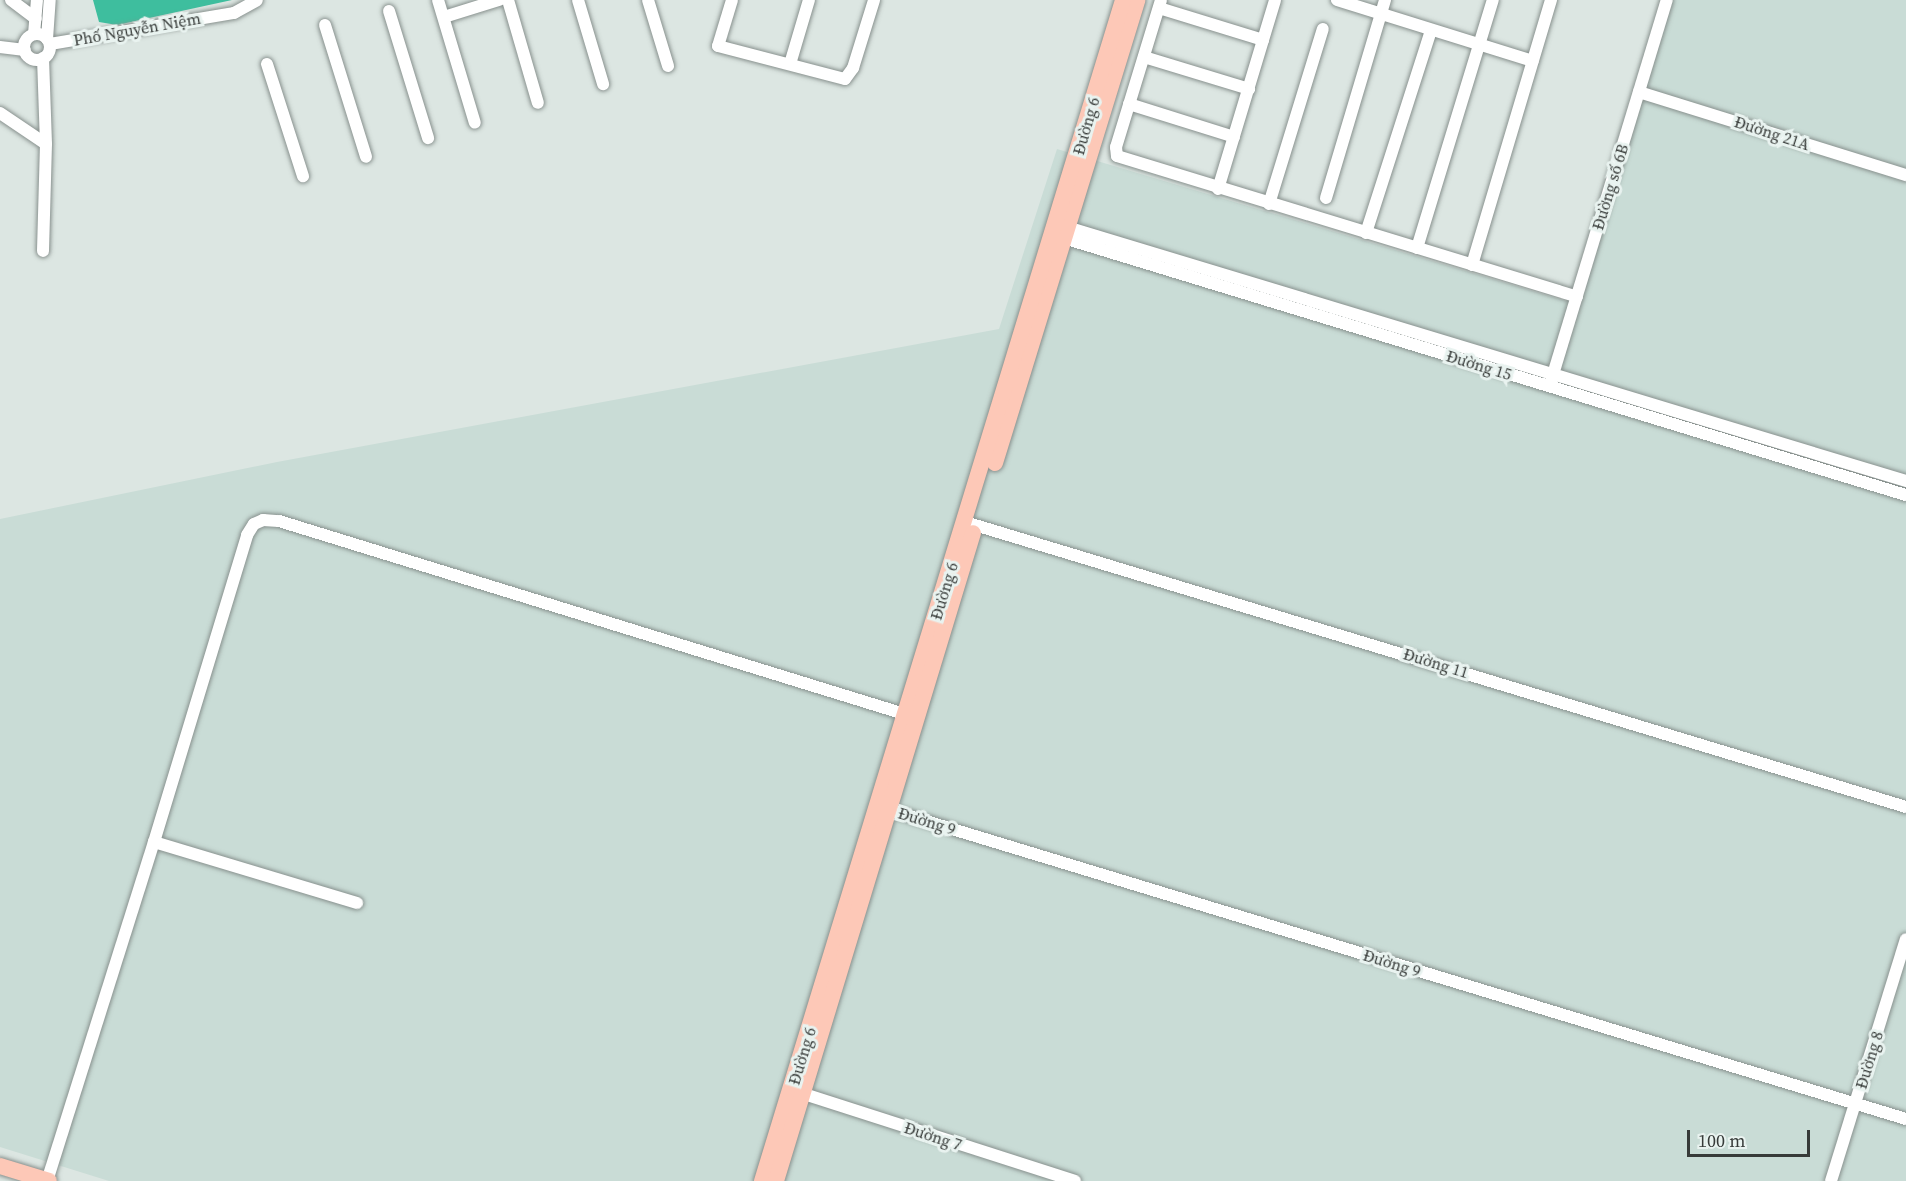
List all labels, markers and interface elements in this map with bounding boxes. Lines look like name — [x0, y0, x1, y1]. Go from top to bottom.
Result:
street label: Phố Nguyễn Niệm — [72, 8, 202, 50]
street label: Đường 6 — [1069, 95, 1103, 157]
street label: Đường 21A — [1732, 112, 1812, 154]
street label: Đường số 6B — [1588, 142, 1632, 232]
street label: Đường 15 — [1444, 346, 1514, 384]
street label: Đường 6 — [926, 560, 962, 622]
street label: Đường 11 — [1401, 644, 1471, 682]
street label: Đường 9 — [896, 803, 958, 839]
street label: Đường 9 — [1361, 945, 1423, 981]
street label: Đường 6 — [784, 1025, 820, 1087]
street label: Đường 8 — [1851, 1029, 1887, 1091]
street label: Đường 7 — [902, 1118, 964, 1154]
scale bar — [1690, 1118, 1813, 1156]
text: 100 m — [1698, 1128, 1745, 1153]

